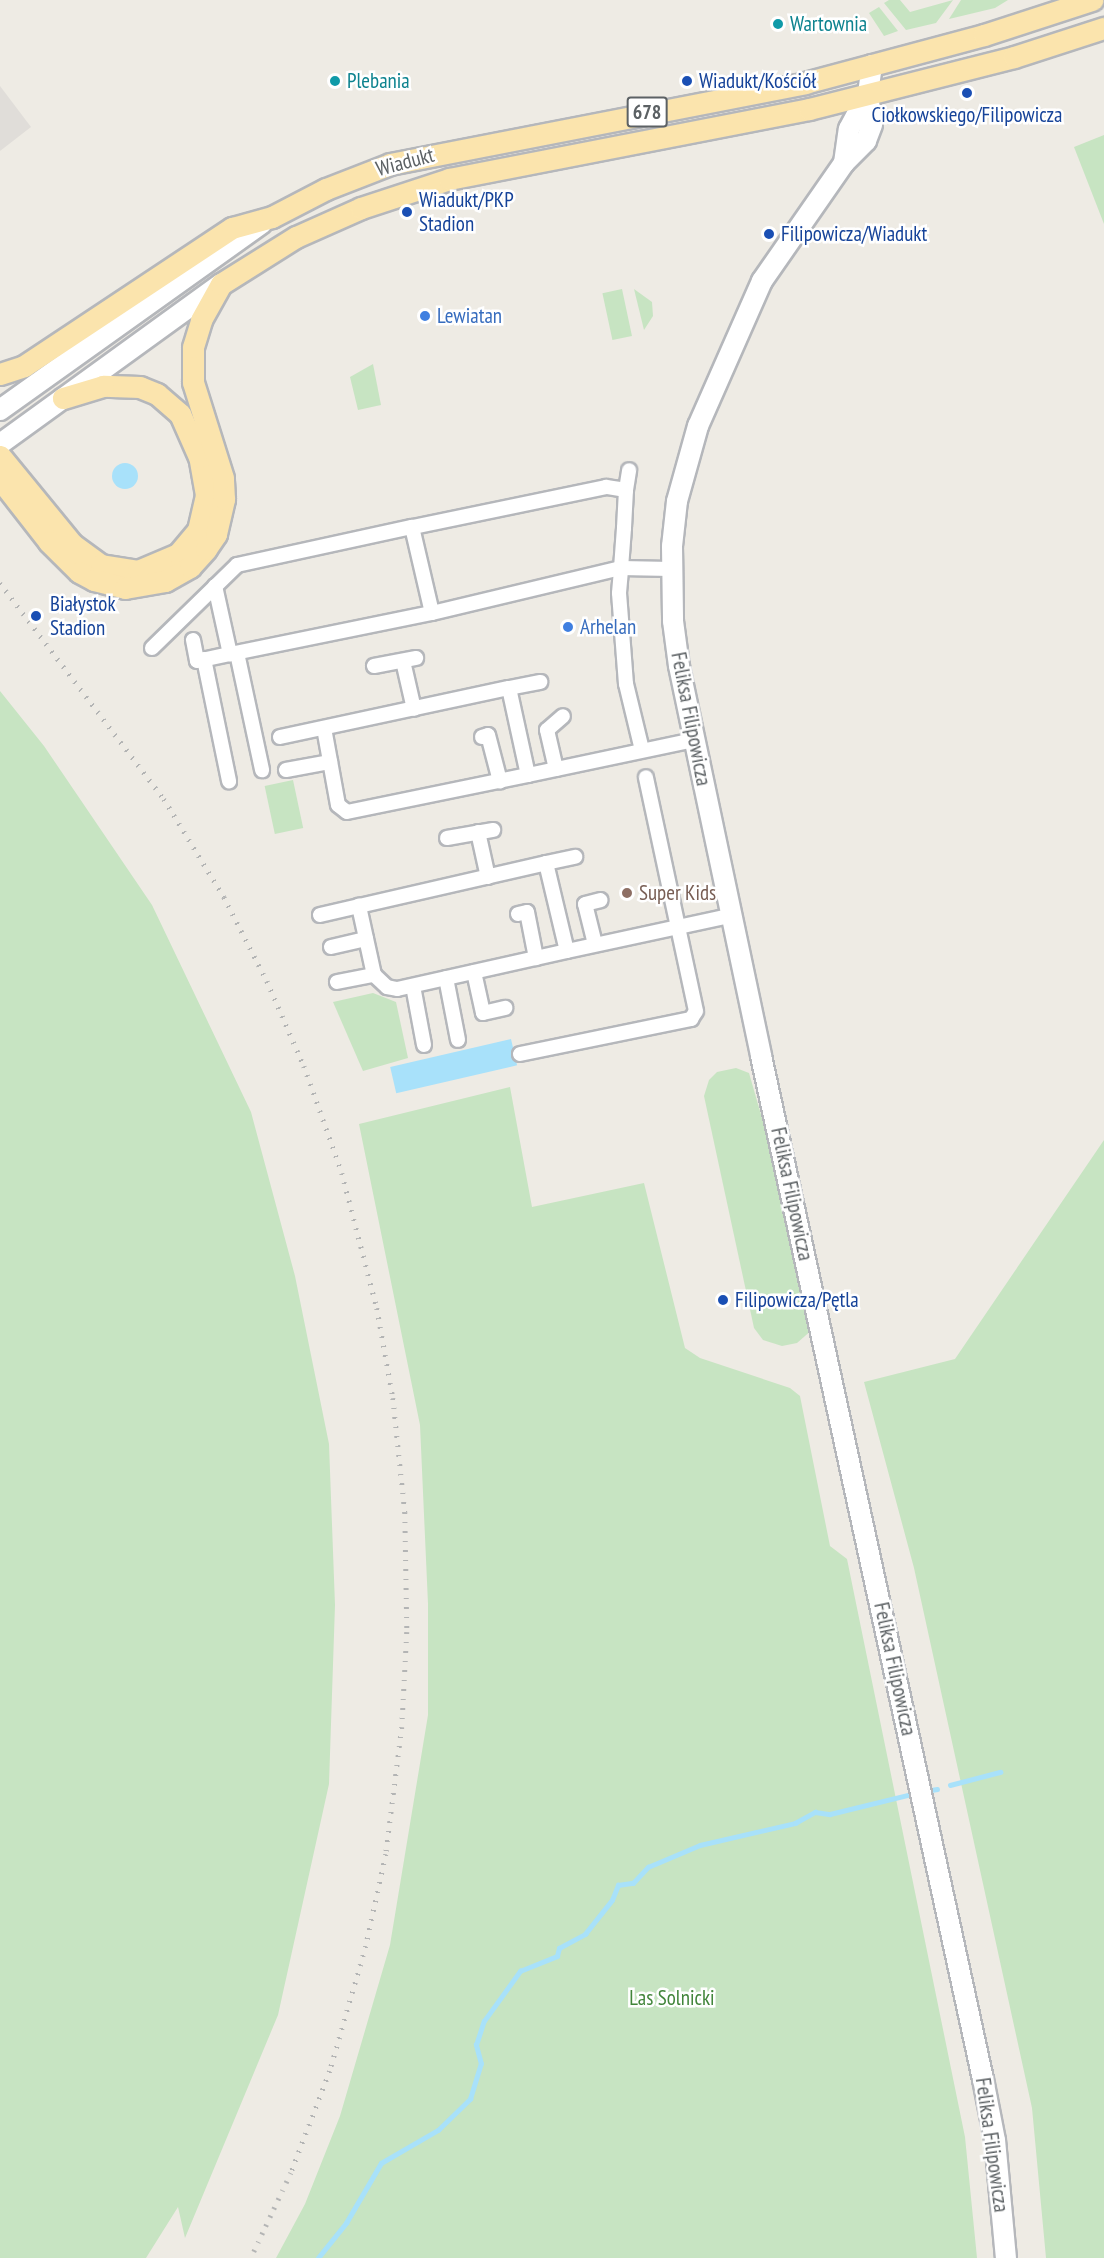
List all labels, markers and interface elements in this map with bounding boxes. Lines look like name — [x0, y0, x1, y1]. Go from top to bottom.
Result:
place label: Wartownia — [790, 11, 867, 37]
marker: Wartownia — [771, 17, 785, 31]
place label: Plebania — [347, 68, 410, 94]
place label: Wiadukt/Kościół — [699, 68, 816, 94]
marker: Plebania — [328, 74, 342, 88]
marker: Wiadukt/Kościół — [680, 74, 694, 88]
marker: Ciołkowskiego/Filipowicza — [960, 86, 974, 100]
road number: 678 — [626, 95, 668, 129]
place label: Ciołkowskiego/Filipowicza — [872, 102, 1062, 128]
street label: Wiadukt — [373, 142, 437, 182]
place label: Wiadukt/PKP Stadion — [419, 187, 514, 237]
marker: Wiadukt/PKP Stadion — [400, 205, 414, 219]
place label: Filipowicza/Wiadukt — [781, 221, 927, 247]
marker: Filipowicza/Wiadukt — [762, 227, 776, 241]
place label: Lewiatan — [437, 303, 502, 329]
marker: Lewiatan — [418, 309, 432, 323]
place label: Białystok Stadion — [50, 591, 116, 641]
marker: Białystok Stadion — [27, 607, 45, 625]
place label: Arhelan — [580, 614, 636, 640]
marker: Arhelan — [561, 620, 575, 634]
street label: Feliksa Filipowicza — [666, 650, 716, 788]
place label: Super Kids — [639, 880, 716, 906]
marker: Super Kids — [620, 886, 634, 900]
street label: Feliksa Filipowicza — [766, 1125, 818, 1263]
place label: Filipowicza/Pętla — [735, 1287, 859, 1313]
marker: Filipowicza/Pętla — [716, 1293, 730, 1307]
street label: Feliksa Filipowicza — [869, 1600, 921, 1738]
park label: Las Solnicki — [629, 1985, 715, 2011]
street label: Feliksa Filipowicza — [970, 2076, 1014, 2214]

